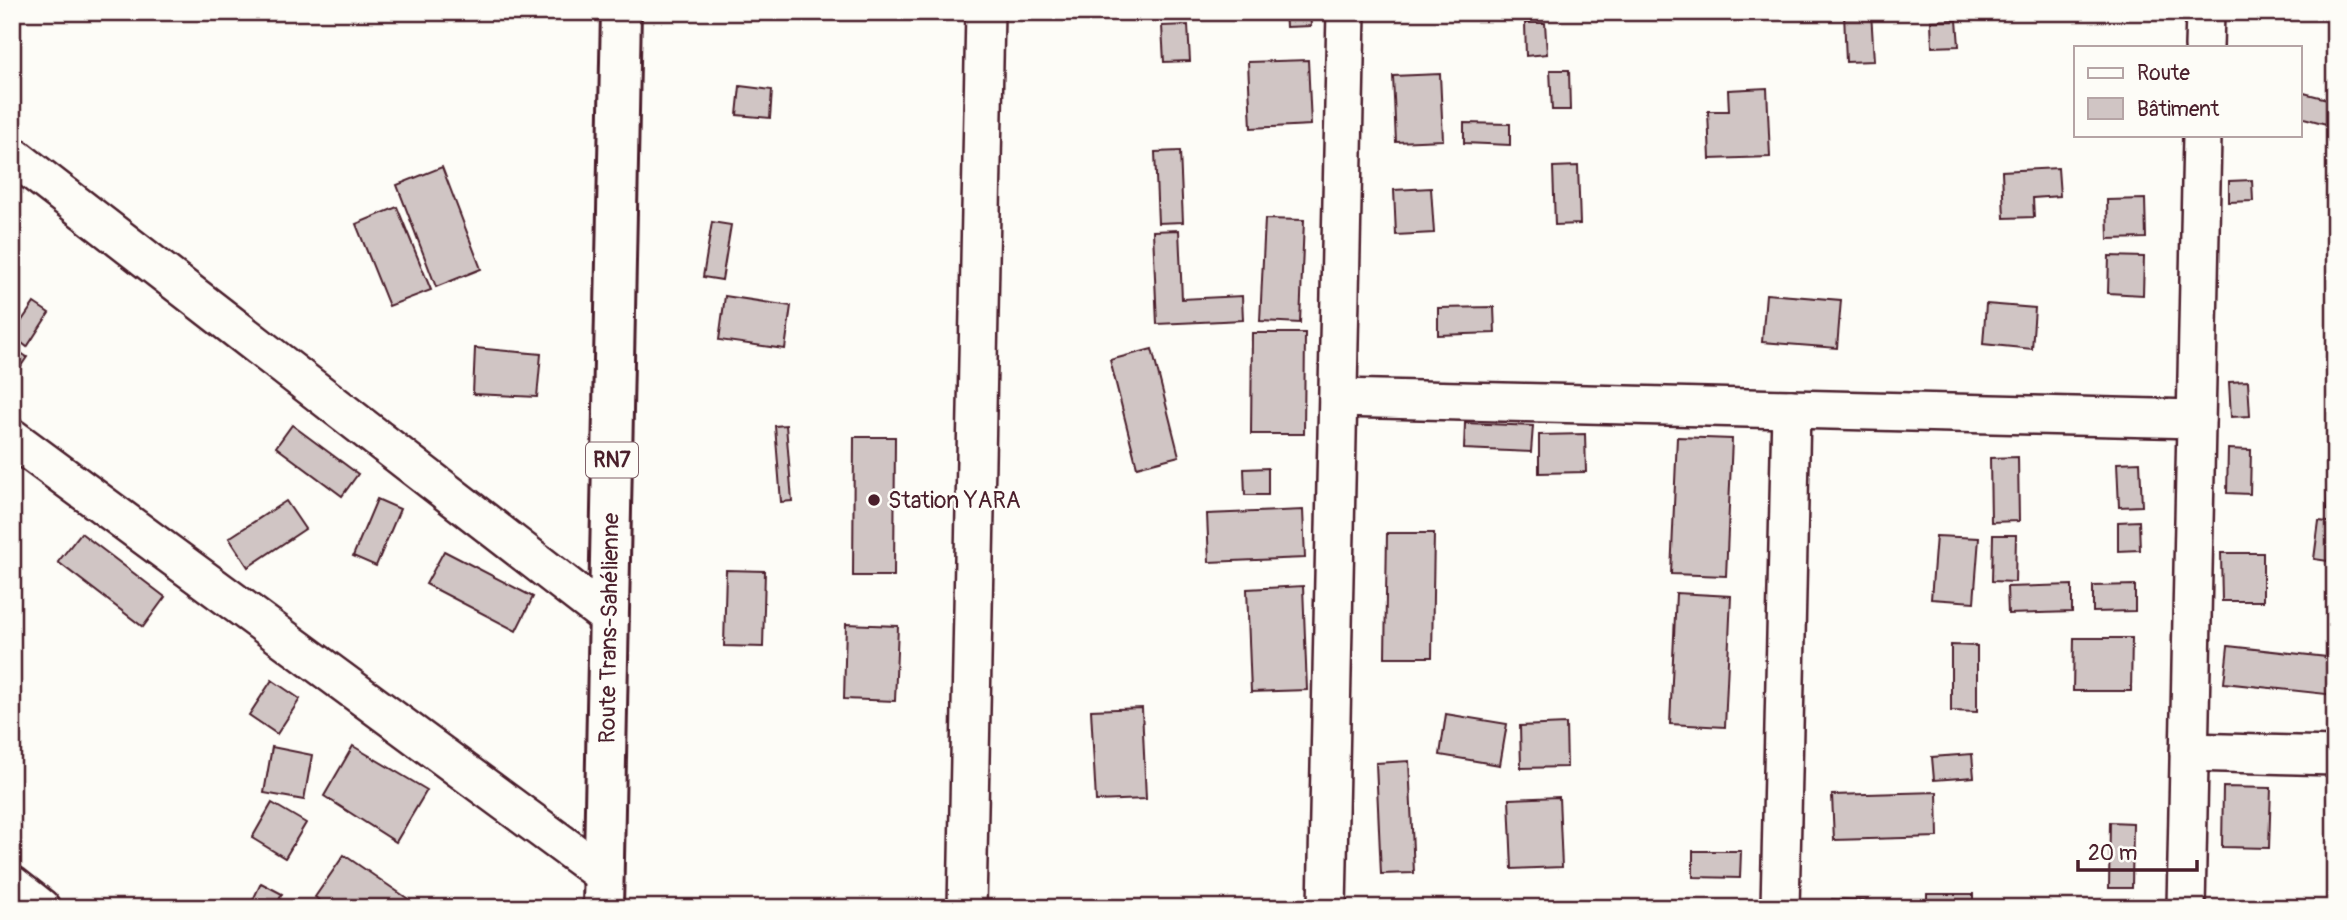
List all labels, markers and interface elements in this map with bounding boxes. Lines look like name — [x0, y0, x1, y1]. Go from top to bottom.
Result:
legend — [2074, 46, 2302, 136]
text: Route — [2137, 60, 2190, 87]
text: Bâtiment — [2137, 96, 2220, 123]
road number: RN7 — [586, 442, 638, 477]
place label: Station YARA — [888, 486, 1021, 515]
marker: Station YARA — [866, 492, 882, 508]
street label: Route Trans-Sahélienne — [592, 512, 626, 744]
scale bar — [2078, 829, 2196, 873]
text: 20 m — [2088, 840, 2137, 867]

